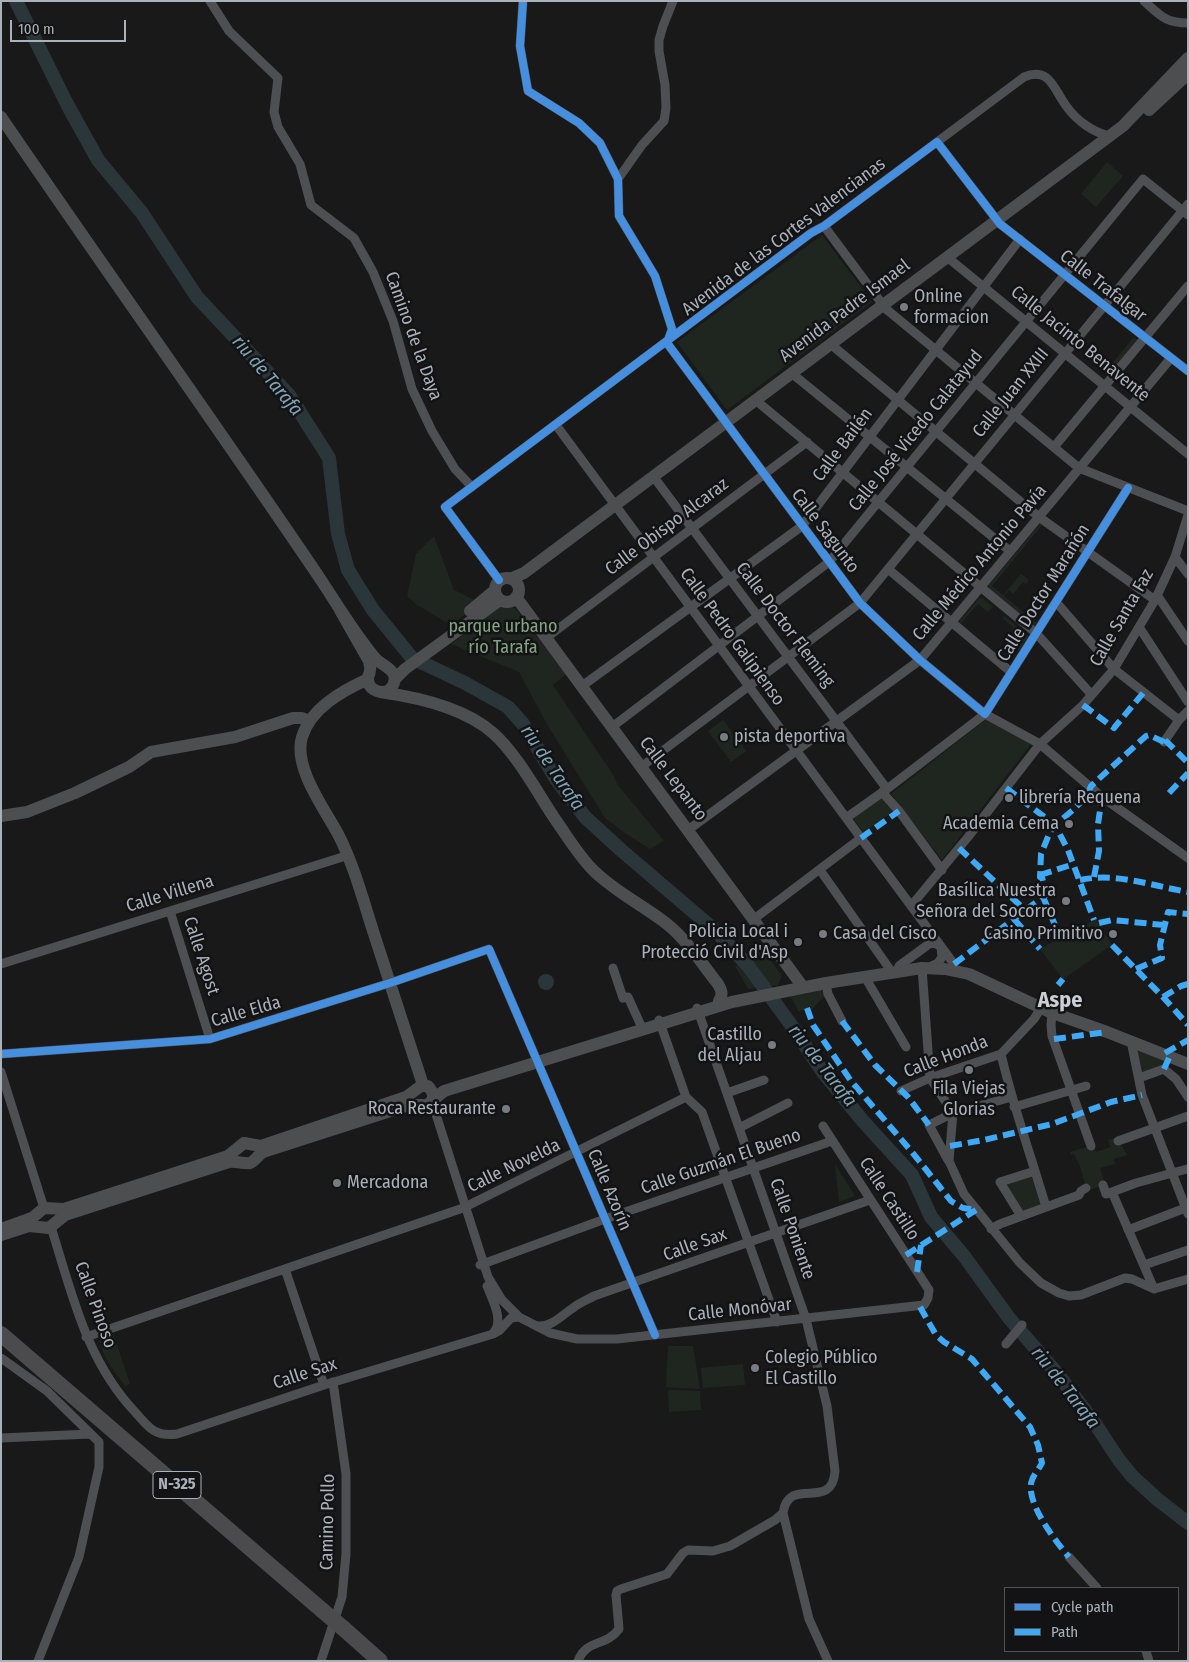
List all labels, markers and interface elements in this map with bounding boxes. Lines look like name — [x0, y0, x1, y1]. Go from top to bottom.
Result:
scale bar — [12, 10, 129, 42]
text: 100 m — [18, 20, 55, 38]
street label: Avenida de las Cortes Valencianas — [678, 153, 890, 321]
street label: Calle Trafalgar — [1055, 245, 1151, 327]
street label: Avenida Padre Ismael — [776, 255, 914, 367]
street label: Camino de la Daya — [380, 269, 446, 403]
street label: Calle Jacinto Benavente — [1006, 281, 1154, 407]
place label: Online formacion — [914, 286, 989, 328]
marker: Online formacion — [898, 301, 910, 313]
water label: riu de Tarafa — [227, 331, 307, 421]
street label: Calle Juan XXIII — [968, 344, 1054, 442]
street label: Calle José Vicedo Calatayud — [844, 346, 988, 516]
street label: Calle Bailén — [808, 404, 878, 486]
street label: Calle Obispo Alcaraz — [601, 474, 733, 580]
street label: Calle Médico Antonio Pavía — [908, 481, 1052, 645]
street label: Calle Sagunto — [786, 485, 864, 577]
street label: Calle Doctor Marañón — [993, 520, 1095, 666]
street label: Calle Doctor Fleming — [731, 558, 839, 692]
street label: Calle Pedro Galipienso — [675, 564, 789, 710]
street label: Calle Santa Faz — [1085, 565, 1159, 671]
park label: parque urbano río Tarafa — [448, 616, 558, 659]
water label: riu de Tarafa — [515, 721, 589, 815]
place label: pista deportiva — [734, 726, 845, 748]
marker: pista deportiva — [718, 731, 730, 743]
street label: Calle Lepanto — [634, 733, 712, 825]
place label: librería Requena — [1019, 787, 1141, 809]
marker: librería Requena — [1003, 792, 1015, 804]
place label: Academia Cema — [943, 813, 1059, 835]
marker: Academia Cema — [1063, 818, 1075, 830]
street label: Calle Villena — [124, 870, 216, 918]
place label: Basílica Nuestra Señora del Socorro — [916, 880, 1056, 922]
marker: Basílica Nuestra Señora del Socorro — [1060, 895, 1072, 907]
street label: Calle Agost — [178, 914, 224, 998]
place label: Policia Local i Protecció Civil d'Asp — [641, 921, 788, 964]
place label: Casa del Cisco — [833, 923, 937, 945]
place label: Casino Primitivo — [984, 923, 1103, 945]
marker: Casa del Cisco — [817, 928, 829, 940]
marker: Casino Primitivo — [1107, 928, 1119, 940]
marker: Policia Local i Protecció Civil d'Asp — [792, 936, 804, 948]
district label: Aspe — [1038, 988, 1082, 1014]
street label: Calle Elda — [209, 992, 283, 1032]
water label: riu de Tarafa — [783, 1020, 861, 1112]
place label: Castillo del Aljau — [697, 1024, 762, 1066]
street label: Calle Honda — [901, 1031, 991, 1083]
marker: Castillo del Aljau — [766, 1039, 778, 1051]
marker: Fila Viejas Glorias — [963, 1064, 975, 1076]
place label: Fila Viejas Glorias — [932, 1078, 1006, 1120]
place label: Roca Restaurante — [368, 1098, 496, 1120]
marker: Roca Restaurante — [500, 1103, 512, 1115]
street label: Calle Guzmán El Bueno — [638, 1124, 804, 1200]
street label: Calle Novelda — [464, 1134, 564, 1198]
street label: Calle Azorín — [582, 1146, 636, 1234]
street label: Calle Castillo — [854, 1153, 924, 1245]
place label: Mercadona — [347, 1172, 428, 1194]
street label: Calle Poniente — [765, 1176, 819, 1282]
marker: Mercadona — [331, 1177, 343, 1189]
street label: Calle Sax — [660, 1224, 730, 1266]
street label: Calle Pinoso — [69, 1259, 121, 1351]
street label: Calle Monóvar — [687, 1294, 793, 1326]
water label: riu de Tarafa — [1026, 1342, 1104, 1434]
place label: Colegio Público El Castillo — [765, 1347, 878, 1390]
street label: Calle Sax — [270, 1354, 340, 1394]
marker: Colegio Público El Castillo — [749, 1362, 761, 1374]
road number: N-325 — [153, 1472, 201, 1498]
street label: Camino Pollo — [316, 1474, 340, 1570]
legend — [1004, 1587, 1179, 1652]
text: Cycle path — [1051, 1598, 1114, 1616]
text: Path — [1051, 1623, 1078, 1641]

